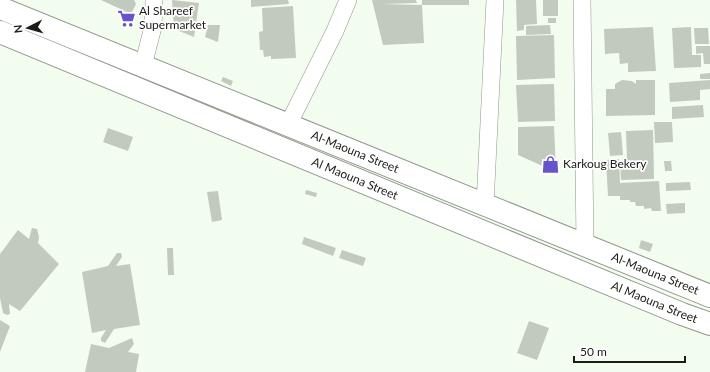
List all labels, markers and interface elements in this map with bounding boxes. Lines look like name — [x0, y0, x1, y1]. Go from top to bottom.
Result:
place label: Al Shareef Supermarket — [139, 3, 207, 32]
north arrow — [8, 8, 48, 48]
supermarket icon: Al Shareef Supermarket — [116, 8, 136, 28]
text: N — [11, 24, 24, 34]
street label: Al-Maouna Street — [309, 127, 402, 176]
street label: Al Maouna Street — [310, 154, 401, 203]
shop icon: Karkoug Bekery — [540, 154, 560, 174]
place label: Karkoug Bekery — [563, 156, 647, 171]
street label: Al-Maouna Street — [609, 249, 702, 298]
street label: Al Maouna Street — [609, 278, 700, 326]
scale bar — [574, 338, 685, 364]
text: 50 m — [580, 344, 607, 359]

